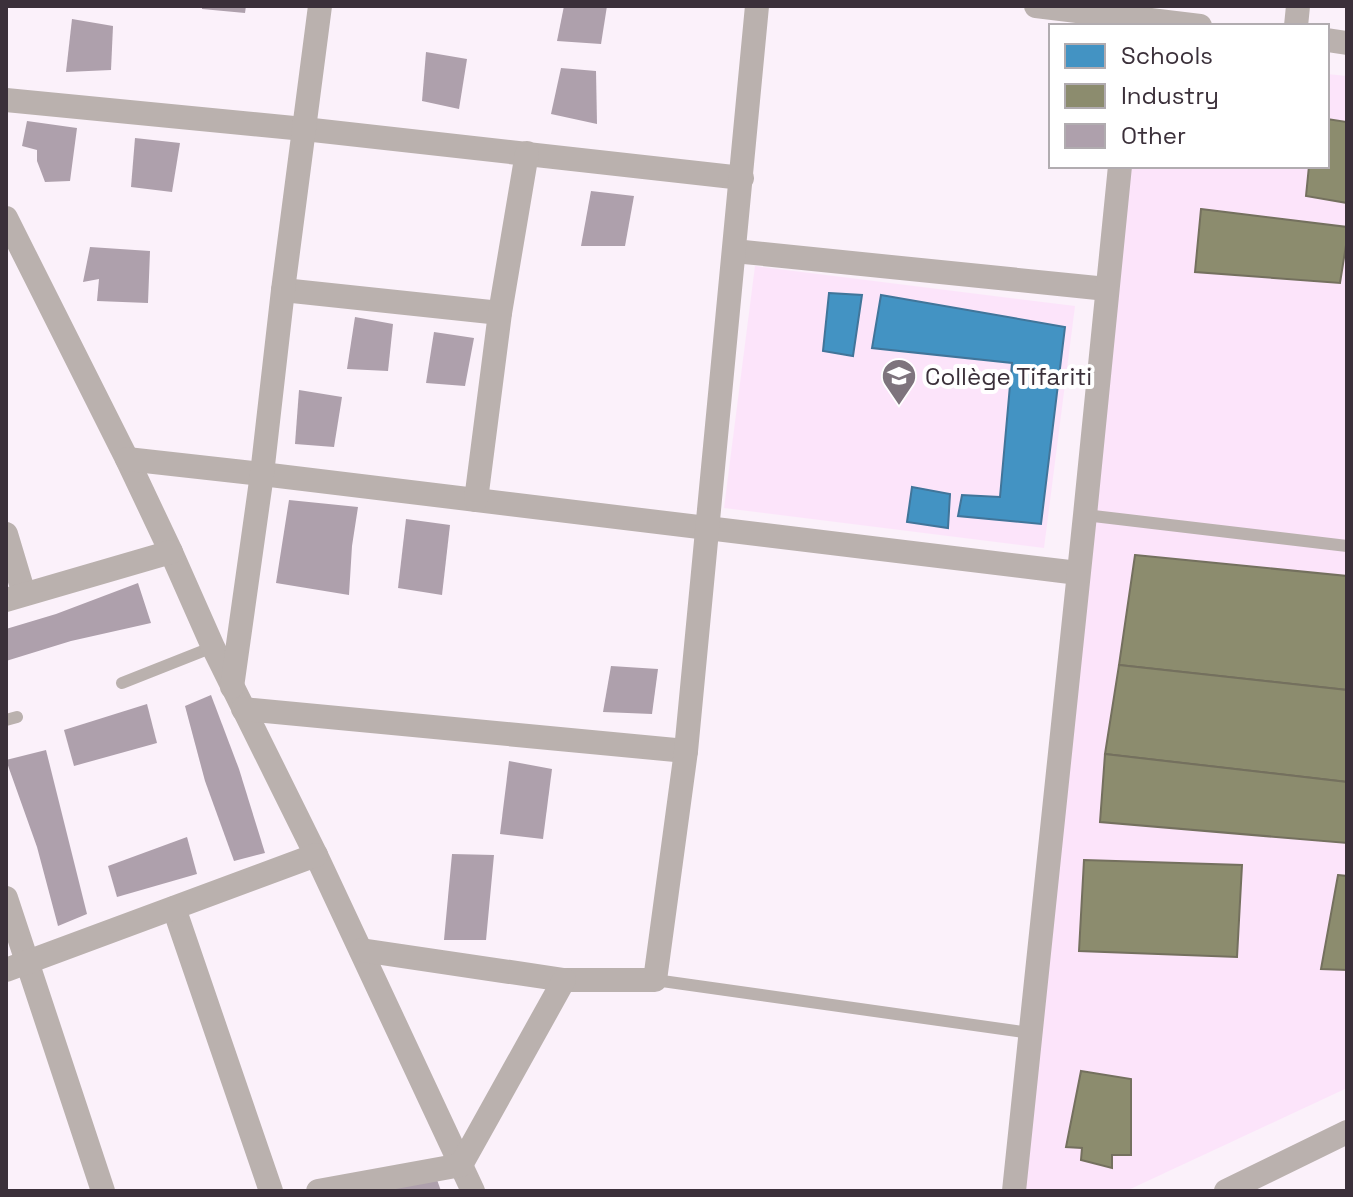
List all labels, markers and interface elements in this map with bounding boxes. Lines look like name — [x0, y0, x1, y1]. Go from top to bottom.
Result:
legend — [1049, 24, 1329, 168]
text: Schools — [1121, 40, 1213, 71]
text: Industry — [1121, 80, 1219, 111]
text: Other — [1121, 120, 1186, 151]
school or university icon: Collège Tifariti — [880, 357, 918, 407]
place label: Collège Tifariti — [925, 361, 1092, 392]

